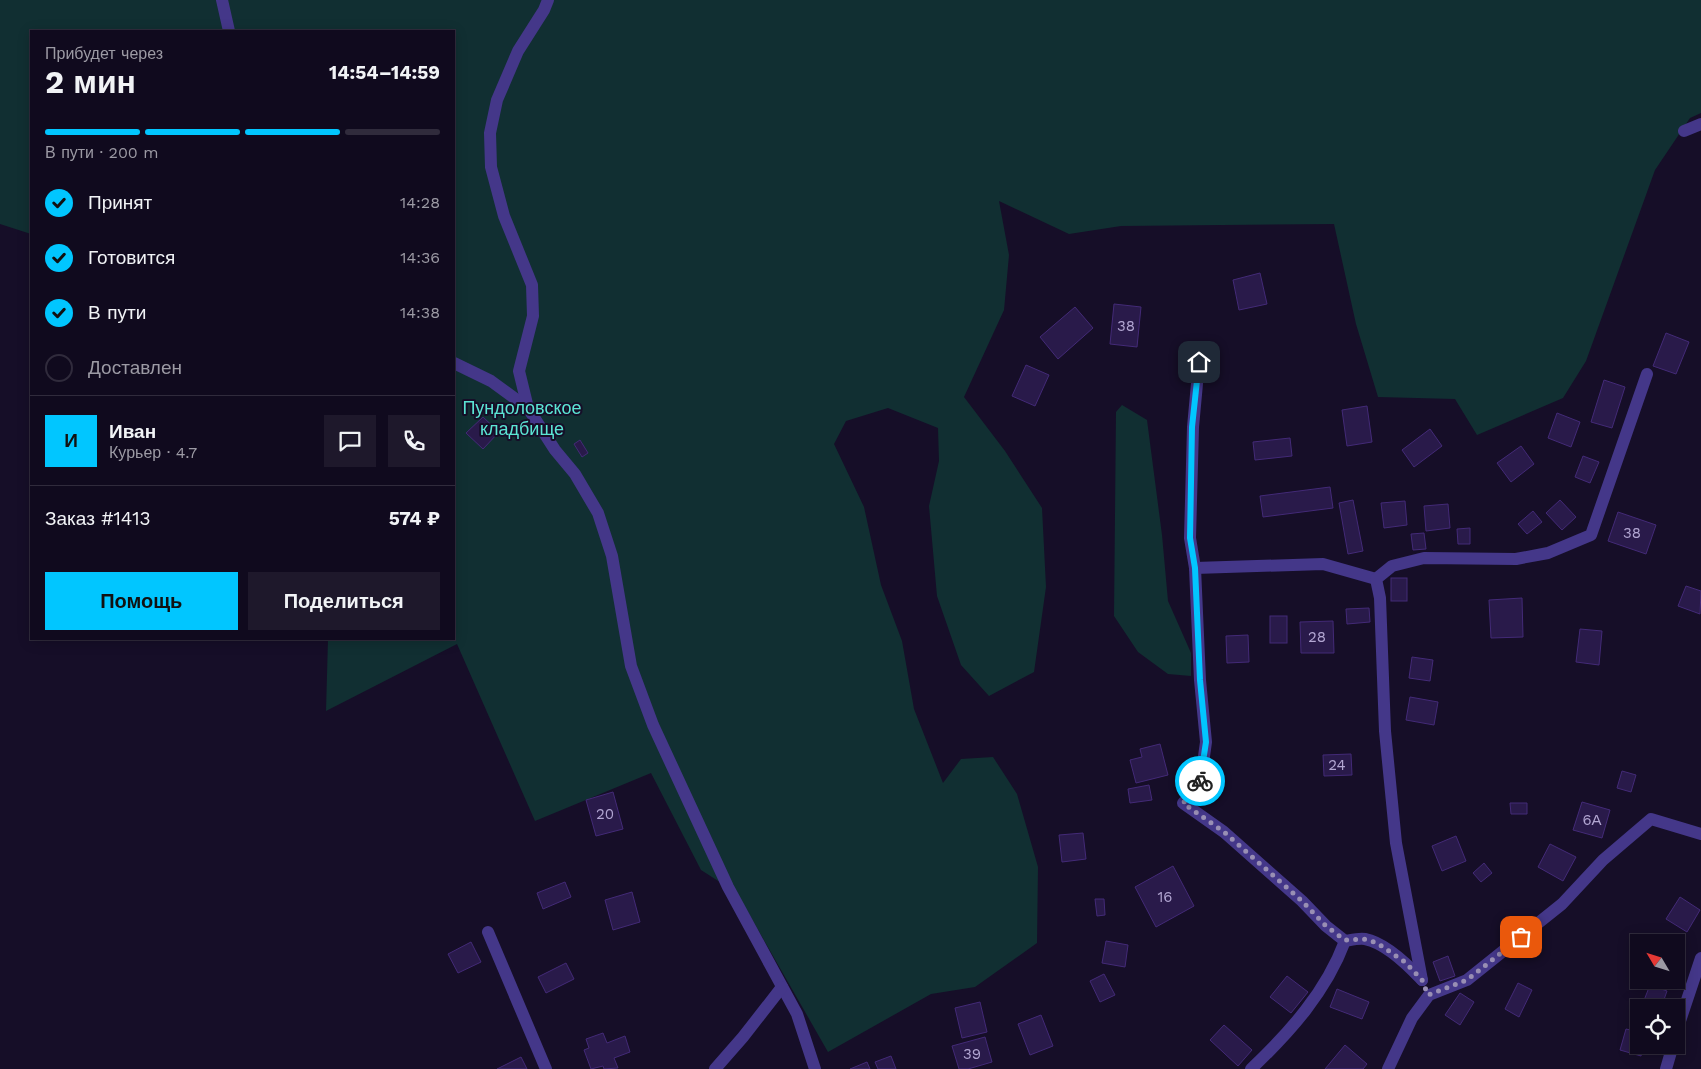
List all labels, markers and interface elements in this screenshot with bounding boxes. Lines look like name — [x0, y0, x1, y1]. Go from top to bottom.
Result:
text: Прибудет через — [45, 44, 163, 63]
text: 14:54–14:59 — [329, 61, 440, 84]
text: 2 мин — [45, 63, 136, 101]
text: В пути · 200 m — [45, 143, 159, 162]
icon: check — [45, 189, 73, 217]
text: Принят — [88, 191, 152, 214]
text: 14:28 — [400, 193, 440, 212]
icon: check — [45, 244, 73, 272]
text: Готовится — [88, 246, 175, 269]
text: 14:36 — [400, 248, 440, 267]
icon: check — [45, 299, 73, 327]
text: В пути — [88, 301, 146, 324]
text: 14:38 — [400, 303, 440, 322]
house number: 38 — [1117, 317, 1135, 335]
pin — [1178, 341, 1220, 383]
icon: home — [1185, 348, 1213, 376]
text: Доставлен — [88, 356, 182, 379]
park label: Пундоловское кладбище — [462, 397, 582, 439]
button: chat — [324, 415, 376, 467]
button: phone — [388, 415, 440, 467]
text: Иван — [109, 420, 156, 443]
text: И — [64, 429, 78, 452]
text: Курьер · 4.7 — [109, 443, 197, 462]
text: Заказ #1413 — [45, 507, 151, 530]
text: 574 ₽ — [389, 507, 440, 530]
house number: 38 — [1623, 524, 1641, 542]
button: Помощь — [45, 572, 238, 630]
button: Поделиться — [248, 572, 440, 630]
house number: 28 — [1308, 628, 1326, 646]
courier — [1175, 756, 1225, 806]
house number: 24 — [1328, 756, 1346, 774]
icon: bike — [1186, 767, 1214, 795]
house number: 20 — [596, 805, 614, 823]
house number: 6А — [1582, 811, 1602, 829]
house number: 16 — [1158, 888, 1172, 906]
pin — [1500, 916, 1542, 958]
icon: bag — [1507, 923, 1535, 951]
north arrow — [1630, 934, 1685, 989]
map controls — [1630, 934, 1685, 1054]
button: locate — [1630, 999, 1685, 1054]
house number: 39 — [963, 1045, 981, 1063]

